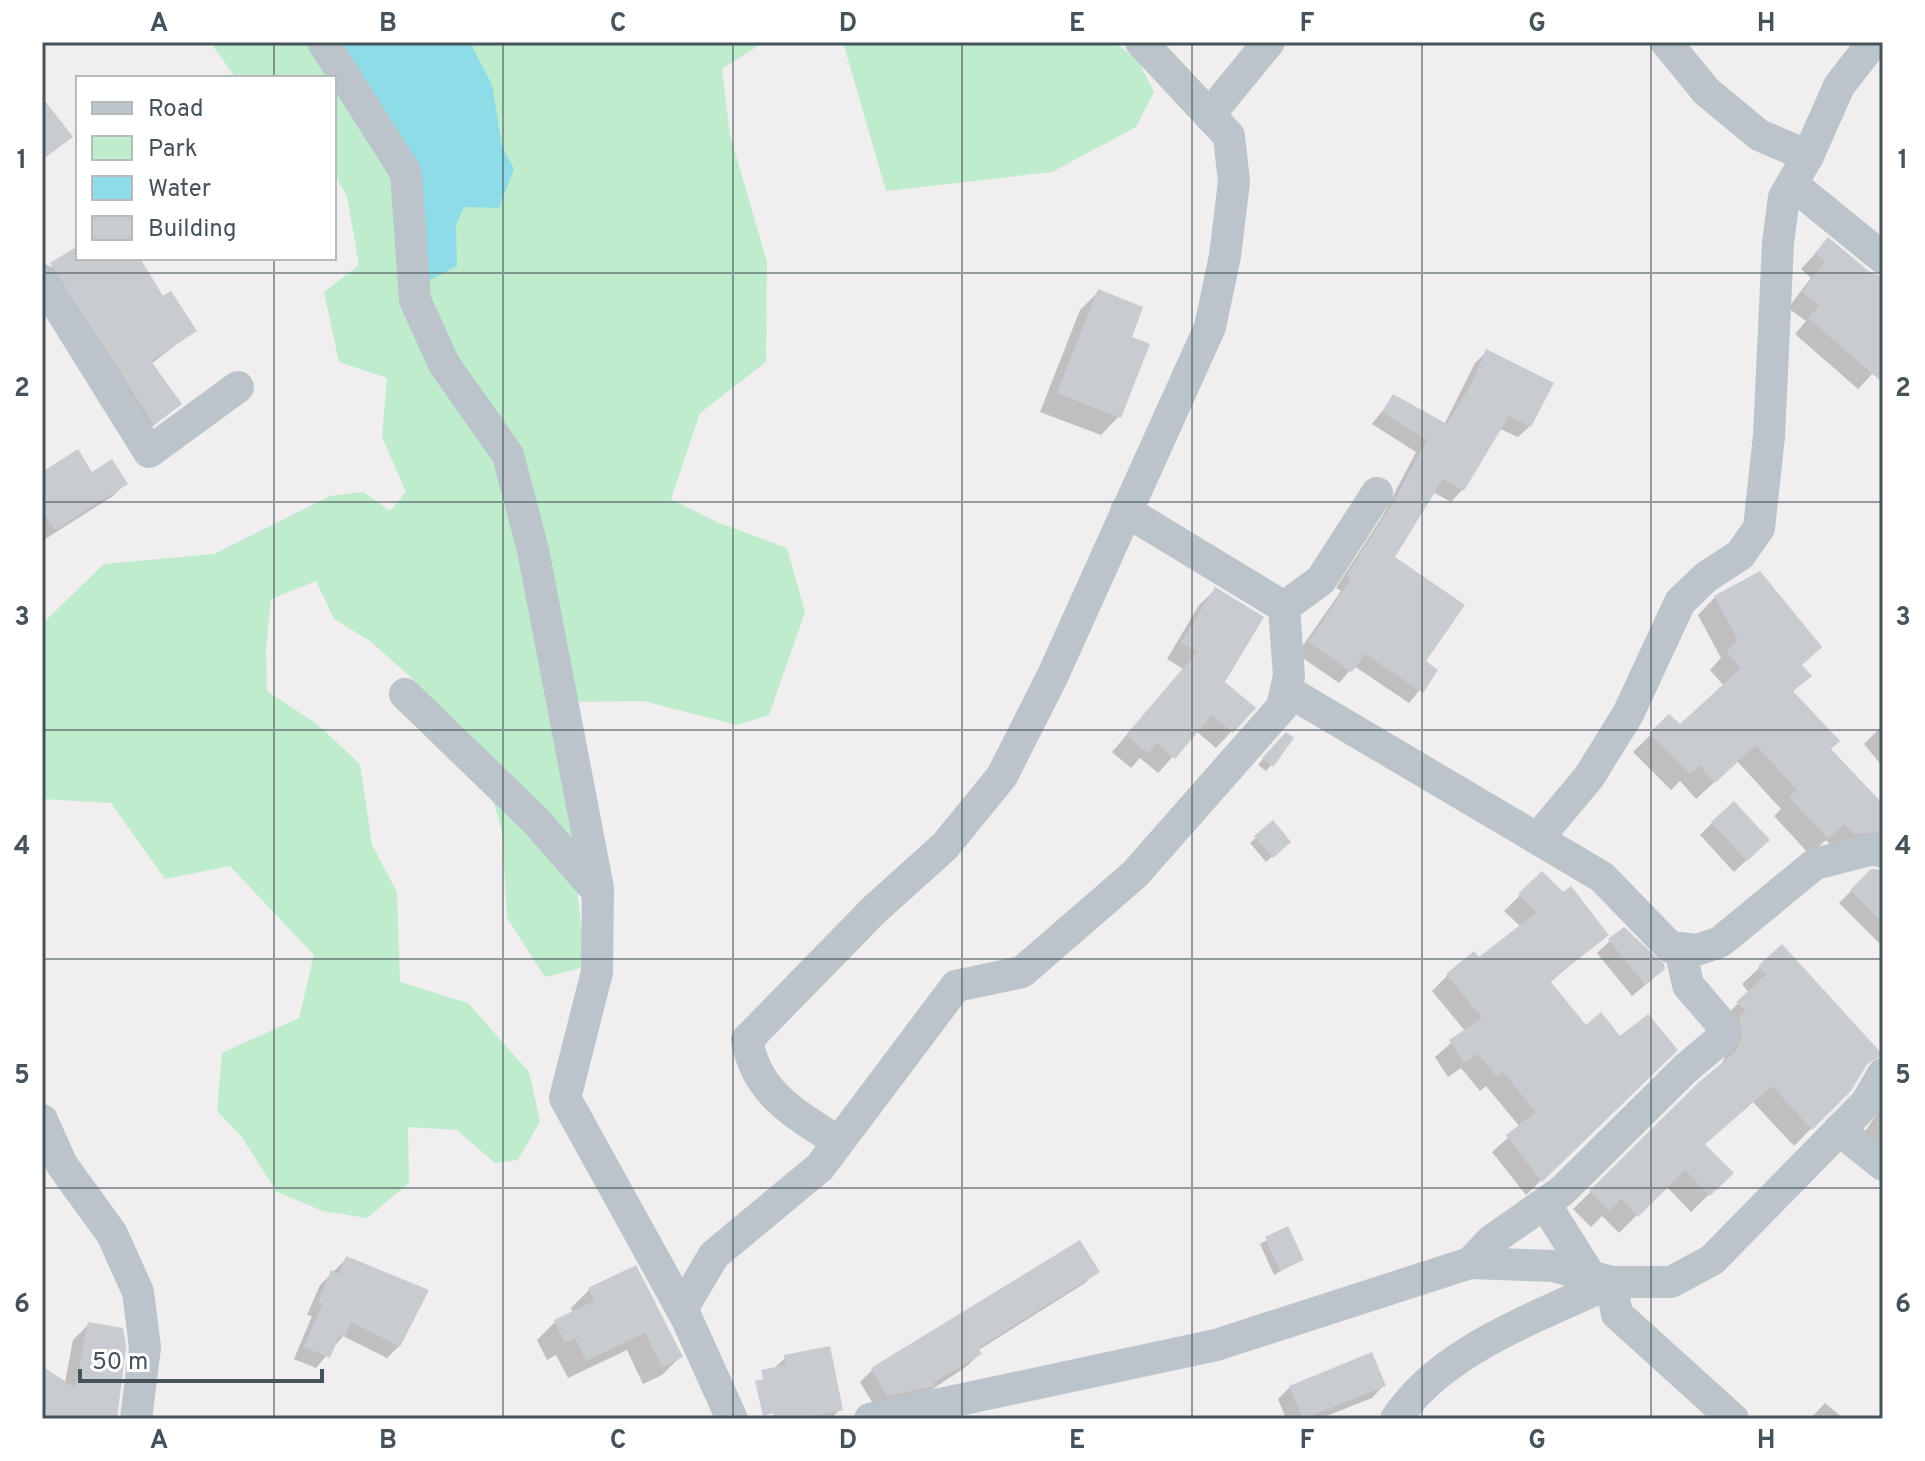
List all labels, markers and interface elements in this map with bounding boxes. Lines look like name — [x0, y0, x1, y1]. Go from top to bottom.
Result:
text: A — [150, 8, 168, 41]
text: B — [379, 8, 397, 41]
text: C — [610, 8, 626, 41]
text: D — [839, 8, 857, 41]
text: E — [1069, 8, 1085, 41]
text: F — [1300, 8, 1315, 41]
text: G — [1528, 8, 1546, 41]
text: H — [1757, 8, 1775, 41]
legend — [76, 76, 336, 260]
text: Road — [148, 95, 204, 125]
text: Park — [148, 135, 198, 165]
text: 1 — [17, 145, 27, 178]
text: 1 — [1898, 145, 1908, 178]
text: Water — [148, 175, 211, 205]
text: Building — [148, 215, 237, 245]
text: 2 — [14, 373, 30, 406]
text: 2 — [1895, 373, 1911, 406]
text: 3 — [14, 602, 30, 635]
text: 3 — [1895, 602, 1911, 635]
text: 4 — [14, 831, 30, 864]
text: 4 — [1895, 831, 1911, 864]
text: 5 — [14, 1060, 30, 1093]
text: 5 — [1895, 1060, 1911, 1093]
text: 6 — [14, 1289, 30, 1322]
text: 6 — [1895, 1289, 1911, 1322]
scale bar — [80, 1333, 322, 1383]
text: 50 m — [92, 1348, 148, 1378]
text: A — [150, 1425, 168, 1458]
text: B — [379, 1425, 397, 1458]
text: C — [610, 1425, 626, 1458]
text: D — [839, 1425, 857, 1458]
text: E — [1069, 1425, 1085, 1458]
text: F — [1300, 1425, 1315, 1458]
text: G — [1528, 1425, 1546, 1458]
text: H — [1757, 1425, 1775, 1458]

